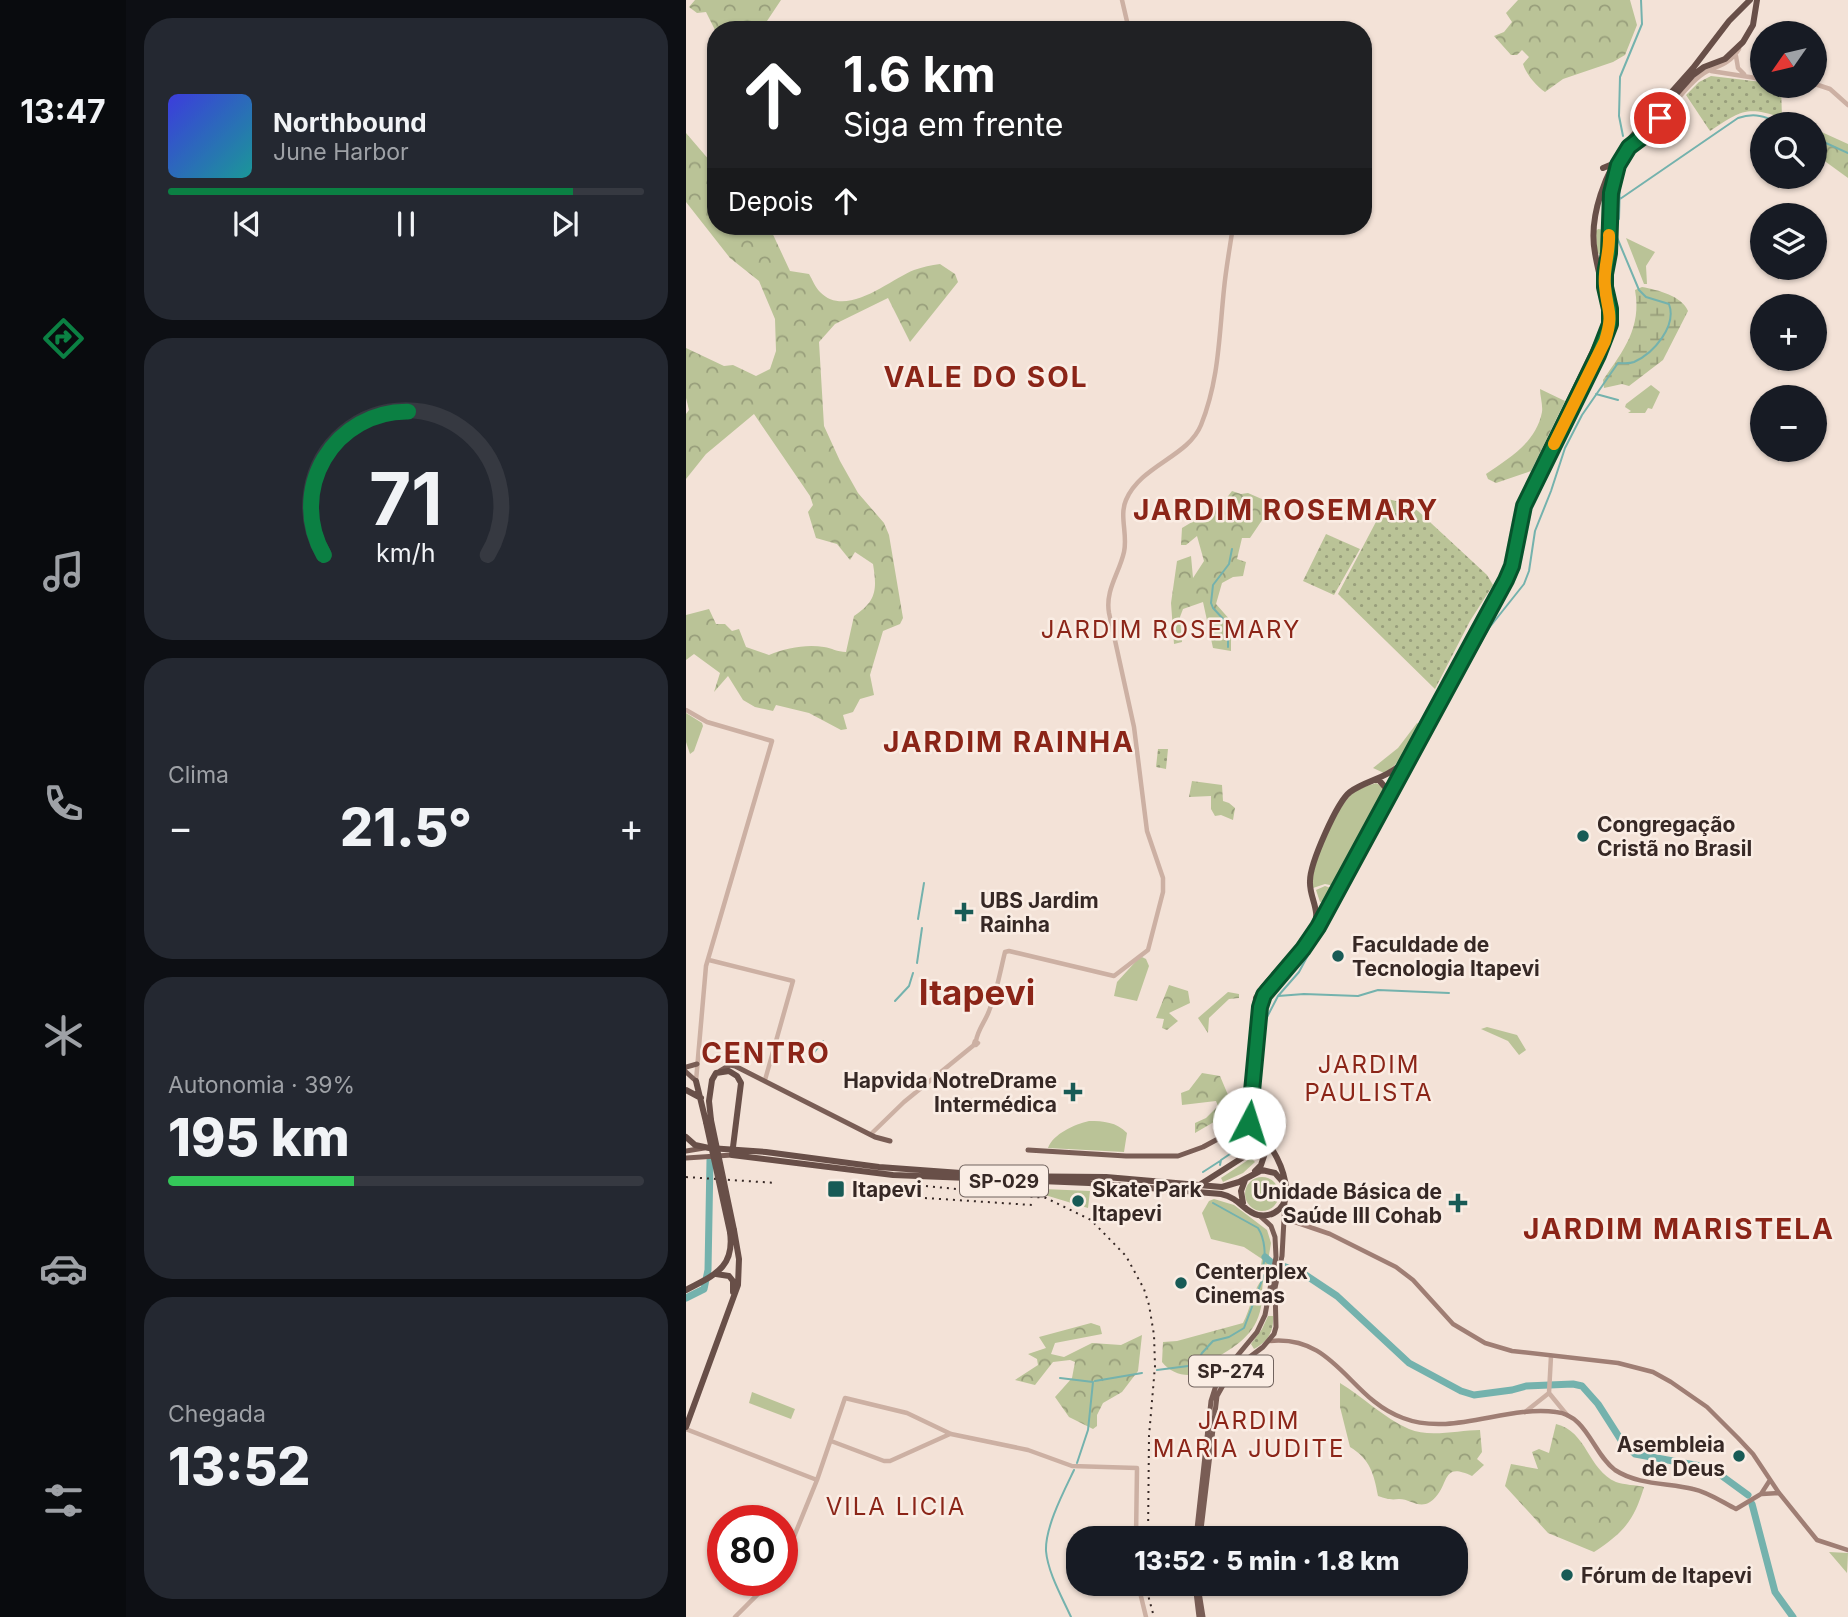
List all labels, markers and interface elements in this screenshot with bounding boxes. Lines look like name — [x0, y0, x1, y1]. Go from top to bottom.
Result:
north arrow — [1750, 21, 1827, 98]
map controls — [1750, 21, 1827, 462]
text: 1.6 km — [843, 45, 996, 104]
icon: ahead — [728, 49, 819, 140]
pin — [1630, 88, 1690, 148]
text: 13:47 — [20, 92, 106, 131]
icon: arrive — [1641, 99, 1679, 137]
text: Siga em frente — [843, 105, 1063, 144]
text: Northbound — [273, 107, 427, 138]
button: search — [1750, 112, 1827, 189]
text: June Harbor — [273, 138, 409, 166]
icon: ahead — [827, 182, 865, 220]
text: Depois — [728, 186, 813, 217]
button: layers — [1750, 203, 1827, 280]
icon: previous — [228, 205, 266, 243]
icon: pause — [387, 205, 425, 243]
icon: next — [546, 205, 584, 243]
button: + — [1750, 294, 1827, 371]
icon: directions — [39, 314, 88, 363]
district label: VALE DO SOL — [883, 360, 1089, 394]
button: − — [1750, 385, 1827, 462]
text: 71 — [369, 454, 443, 543]
district label: JARDIM ROSEMARY — [1133, 493, 1439, 527]
text: km/h — [376, 537, 436, 567]
icon: music — [39, 547, 88, 596]
district label: JARDIM ROSEMARY — [1041, 615, 1301, 644]
district label: JARDIM RAINHA — [883, 725, 1135, 759]
text: Clima — [168, 761, 229, 789]
icon: phone — [39, 779, 88, 828]
text: 21.5° — [340, 796, 472, 859]
text: − — [168, 804, 193, 850]
text: + — [619, 804, 644, 850]
place label: Congregação Cristã no Brasil — [1597, 812, 1752, 861]
marker: Congregação Cristã no Brasil — [1575, 828, 1591, 844]
place label: UBS Jardim Rainha — [980, 888, 1099, 937]
marker: UBS Jardim Rainha — [954, 902, 974, 922]
place label: Faculdade de Tecnologia Itapevi — [1352, 932, 1540, 981]
marker: Faculdade de Tecnologia Itapevi — [1330, 948, 1346, 964]
district label: Itapevi — [919, 971, 1035, 1013]
icon: climate — [39, 1011, 88, 1060]
district label: CENTRO — [701, 1036, 831, 1070]
district label: JARDIM PAULISTA — [1305, 1050, 1433, 1107]
place label: Hapvida NotreDrame Intermédica — [843, 1068, 1057, 1117]
text: Autonomia · 39% — [168, 1071, 355, 1099]
marker: Hapvida NotreDrame Intermédica — [1063, 1082, 1083, 1102]
position arrow — [1212, 1086, 1286, 1160]
text: 195 km — [168, 1106, 350, 1169]
road number: SP-029 — [960, 1166, 1048, 1196]
place label: Itapevi — [852, 1177, 922, 1202]
place label: Skate Park Itapevi — [1092, 1177, 1203, 1226]
marker: Itapevi — [826, 1179, 846, 1199]
place label: Unidade Básica de Saúde III Cohab — [1253, 1179, 1442, 1228]
marker: Skate Park Itapevi — [1070, 1193, 1086, 1209]
marker: Unidade Básica de Saúde III Cohab — [1448, 1193, 1468, 1213]
district label: JARDIM MARISTELA — [1523, 1212, 1835, 1246]
icon: car — [39, 1244, 88, 1293]
place label: Centerplex Cinemas — [1195, 1259, 1308, 1308]
marker: Centerplex Cinemas — [1173, 1275, 1189, 1291]
road number: SP-274 — [1189, 1356, 1273, 1386]
text: Chegada — [168, 1400, 266, 1428]
district label: JARDIM MARIA JUDITE — [1153, 1406, 1345, 1463]
place label: Asembleia de Deus — [1617, 1432, 1725, 1481]
text: 13:52 — [168, 1435, 311, 1498]
marker: Asembleia de Deus — [1731, 1448, 1747, 1464]
icon: filters — [39, 1476, 88, 1525]
district label: VILA LICIA — [826, 1492, 966, 1521]
speed limit sign: 80 — [707, 1505, 798, 1596]
text: 13:52 · 5 min · 1.8 km — [1134, 1545, 1400, 1576]
place label: Fórum de Itapevi — [1581, 1563, 1752, 1588]
marker: Fórum de Itapevi — [1559, 1567, 1575, 1583]

